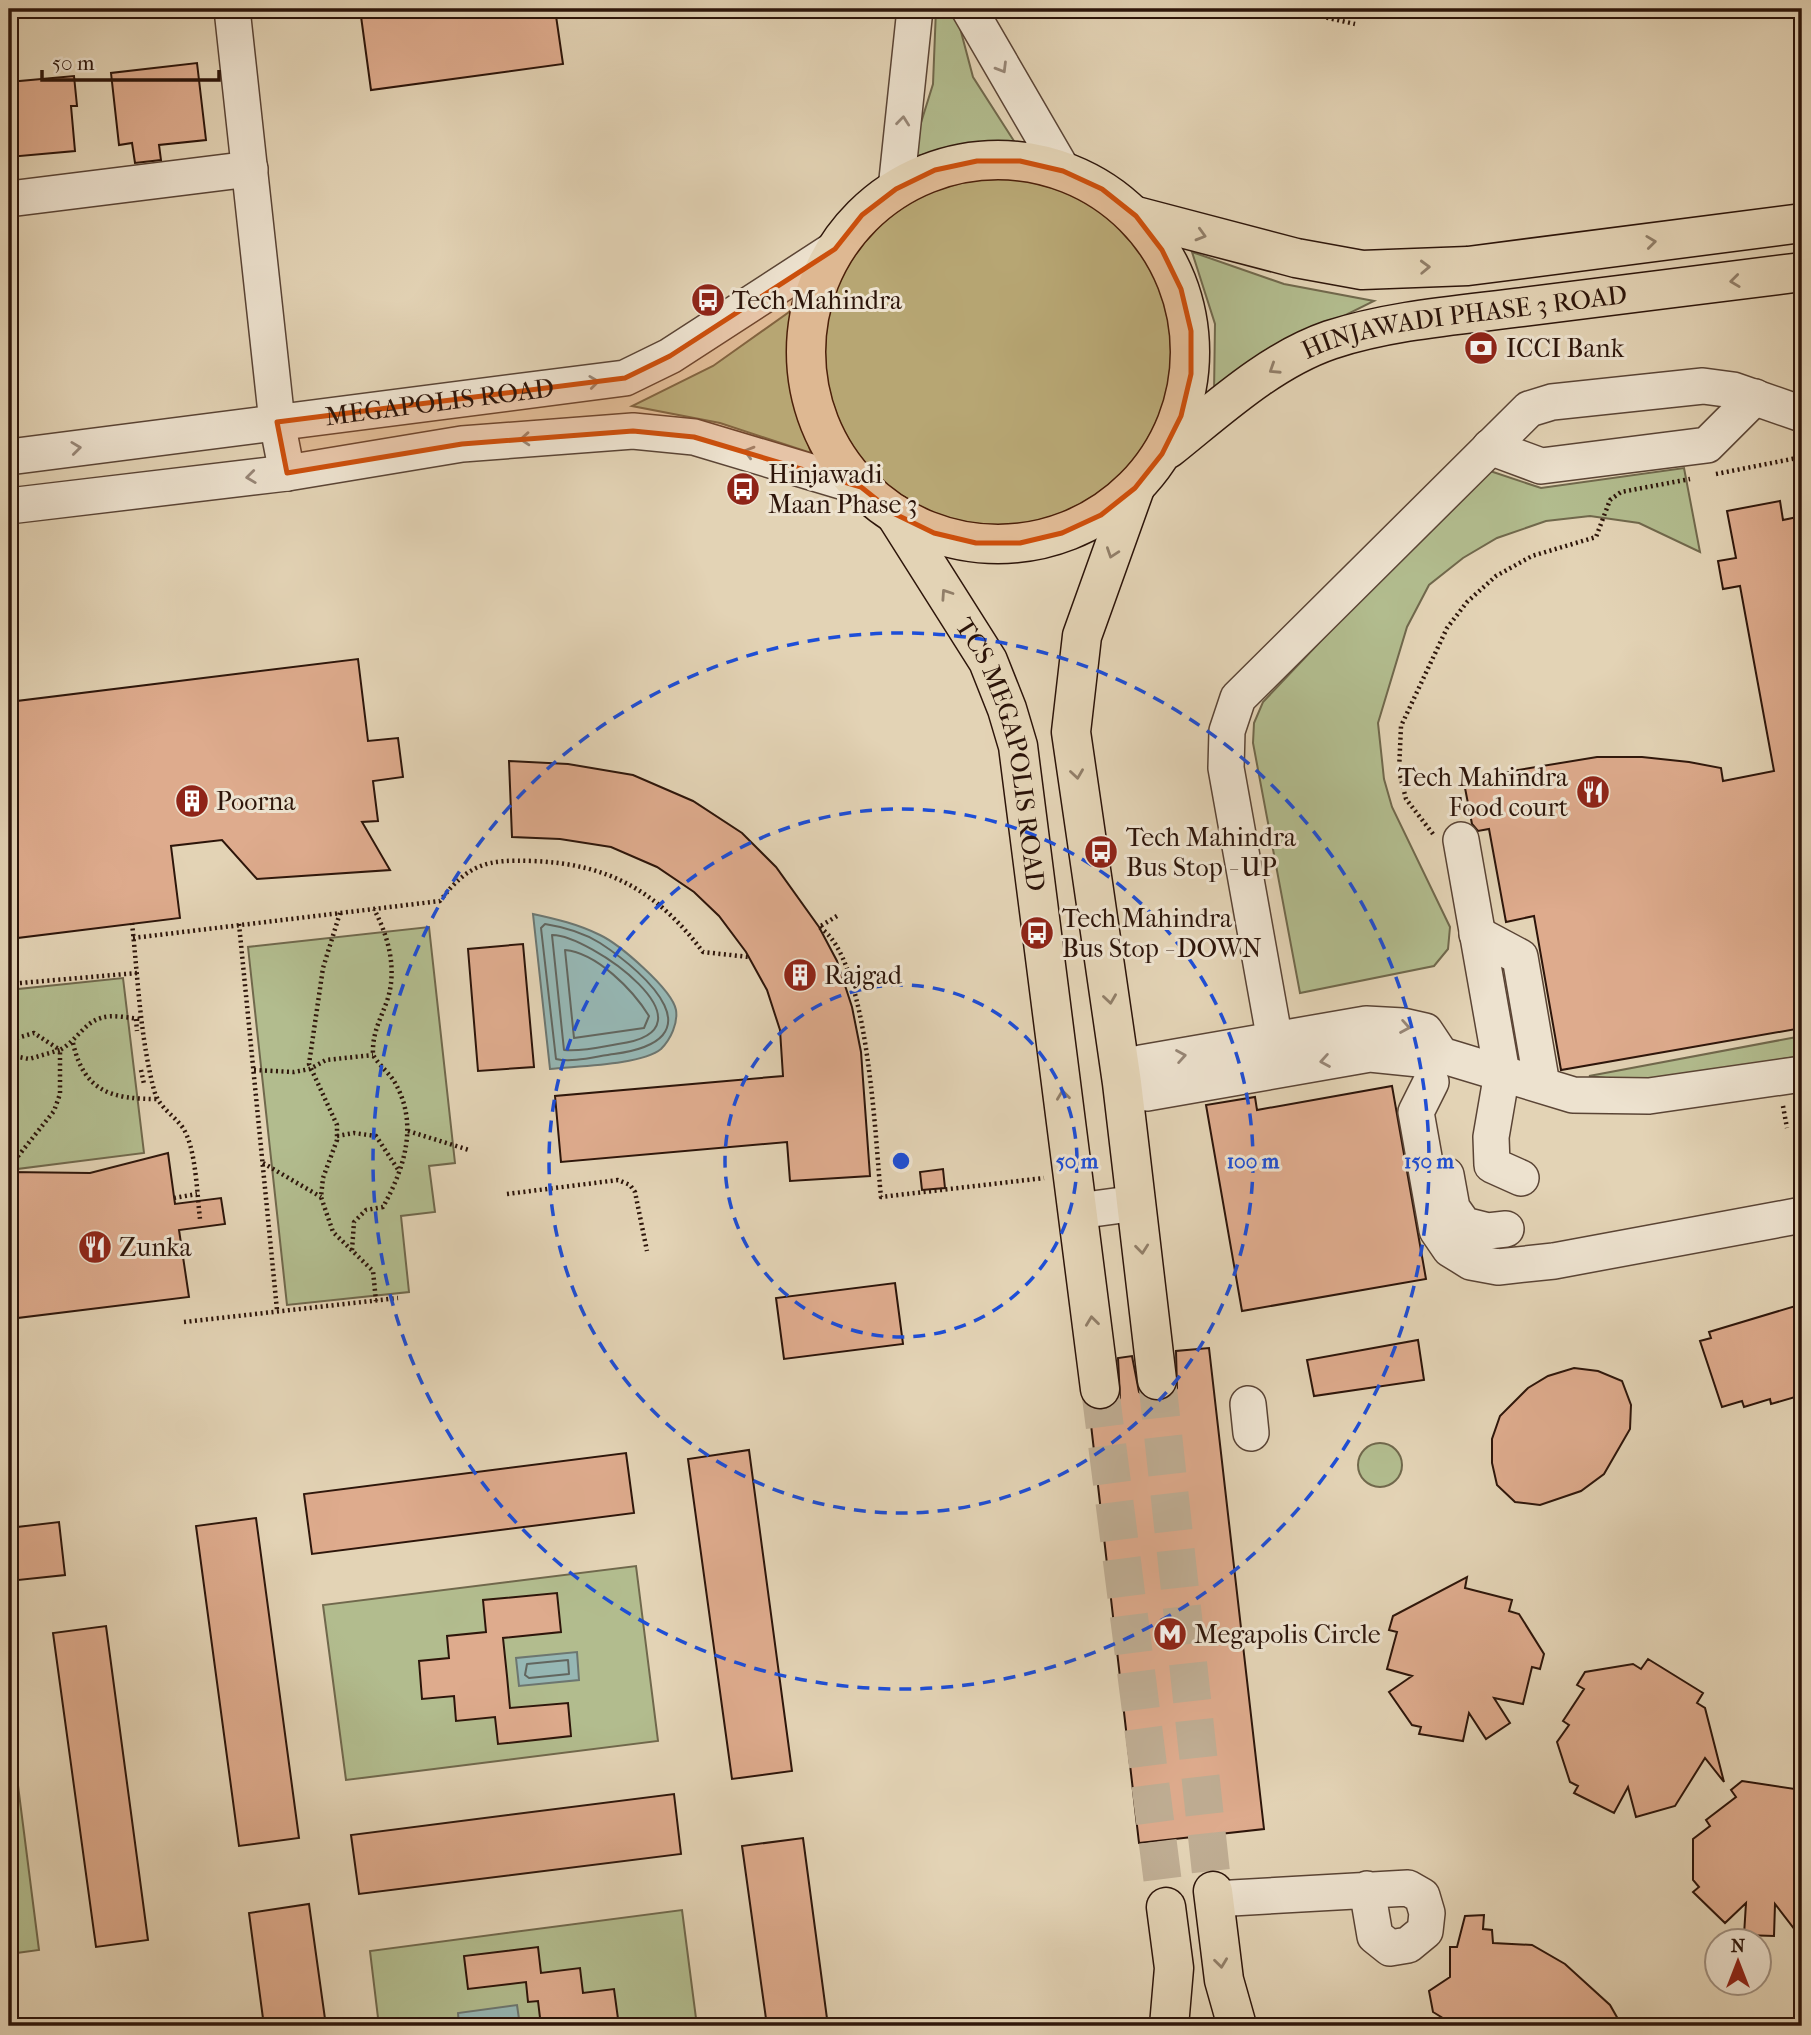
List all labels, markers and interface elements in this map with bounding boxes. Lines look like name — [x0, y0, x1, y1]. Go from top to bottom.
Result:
scale bar — [42, 38, 219, 82]
text: 50 m — [52, 51, 95, 75]
one-way arrow — [994, 61, 1007, 74]
one-way arrow — [895, 115, 910, 126]
one-way arrow — [1195, 226, 1207, 241]
one-way arrow — [1645, 235, 1657, 250]
one-way arrow — [1419, 260, 1430, 275]
one-way arrow — [1729, 273, 1740, 288]
street label: HINJAWADI PHASE 3 ROAD — [1297, 279, 1629, 365]
bus stop icon: Tech Mahindra — [689, 281, 727, 319]
place label: Tech Mahindra — [732, 285, 903, 316]
bank icon: ICCI Bank — [1462, 329, 1500, 367]
place label: ICCI Bank — [1506, 333, 1625, 364]
one-way arrow — [1269, 361, 1282, 374]
street label: MEGAPOLIS ROAD — [323, 372, 556, 432]
one-way arrow — [588, 374, 600, 389]
one-way arrow — [519, 432, 530, 447]
one-way arrow — [71, 441, 82, 456]
one-way arrow — [744, 446, 756, 461]
place label: Hinjawadi Maan Phase 3 — [768, 459, 918, 520]
one-way arrow — [245, 470, 257, 485]
bus stop icon: Hinjawadi Maan Phase 3 — [724, 470, 762, 508]
one-way arrow — [1106, 546, 1120, 558]
one-way arrow — [942, 589, 954, 602]
street label: TCS MEGAPOLIS ROAD — [949, 612, 1052, 893]
place label: Tech Mahindra Food court — [1398, 762, 1569, 823]
one-way arrow — [1069, 768, 1084, 780]
restaurant icon: Tech Mahindra Food court — [1574, 773, 1612, 811]
building icon: Poorna — [173, 782, 211, 820]
place label: Poorna — [216, 786, 296, 817]
place label: Tech Mahindra Bus Stop - UP — [1126, 822, 1297, 883]
bus stop icon: Tech Mahindra Bus Stop - UP — [1082, 833, 1120, 871]
place label: Tech Mahindra Bus Stop - DOWN — [1062, 903, 1262, 964]
bus stop icon: Tech Mahindra Bus Stop - DOWN — [1018, 914, 1056, 952]
building icon: Rajgad — [781, 956, 819, 994]
place label: Rajgad — [824, 960, 903, 991]
one-way arrow — [1102, 993, 1117, 1005]
one-way arrow — [1399, 1019, 1411, 1034]
one-way arrow — [1175, 1049, 1187, 1064]
one-way arrow — [1319, 1053, 1331, 1068]
one-way arrow — [1055, 1090, 1070, 1101]
centre of rings — [889, 1149, 913, 1173]
text: 50 m — [1056, 1149, 1099, 1173]
text: 100 m — [1227, 1149, 1280, 1173]
text: 150 m — [1404, 1149, 1455, 1173]
restaurant icon: Zunka — [76, 1228, 114, 1266]
place label: Zunka — [119, 1232, 193, 1263]
one-way arrow — [1135, 1243, 1150, 1254]
one-way arrow — [1084, 1315, 1099, 1327]
metro station icon: Megapolis Circle — [1151, 1615, 1189, 1653]
place label: Megapolis Circle — [1194, 1619, 1381, 1650]
north arrow — [1702, 1926, 1772, 1996]
text: N — [1731, 1935, 1746, 1957]
one-way arrow — [1214, 1957, 1229, 1969]

